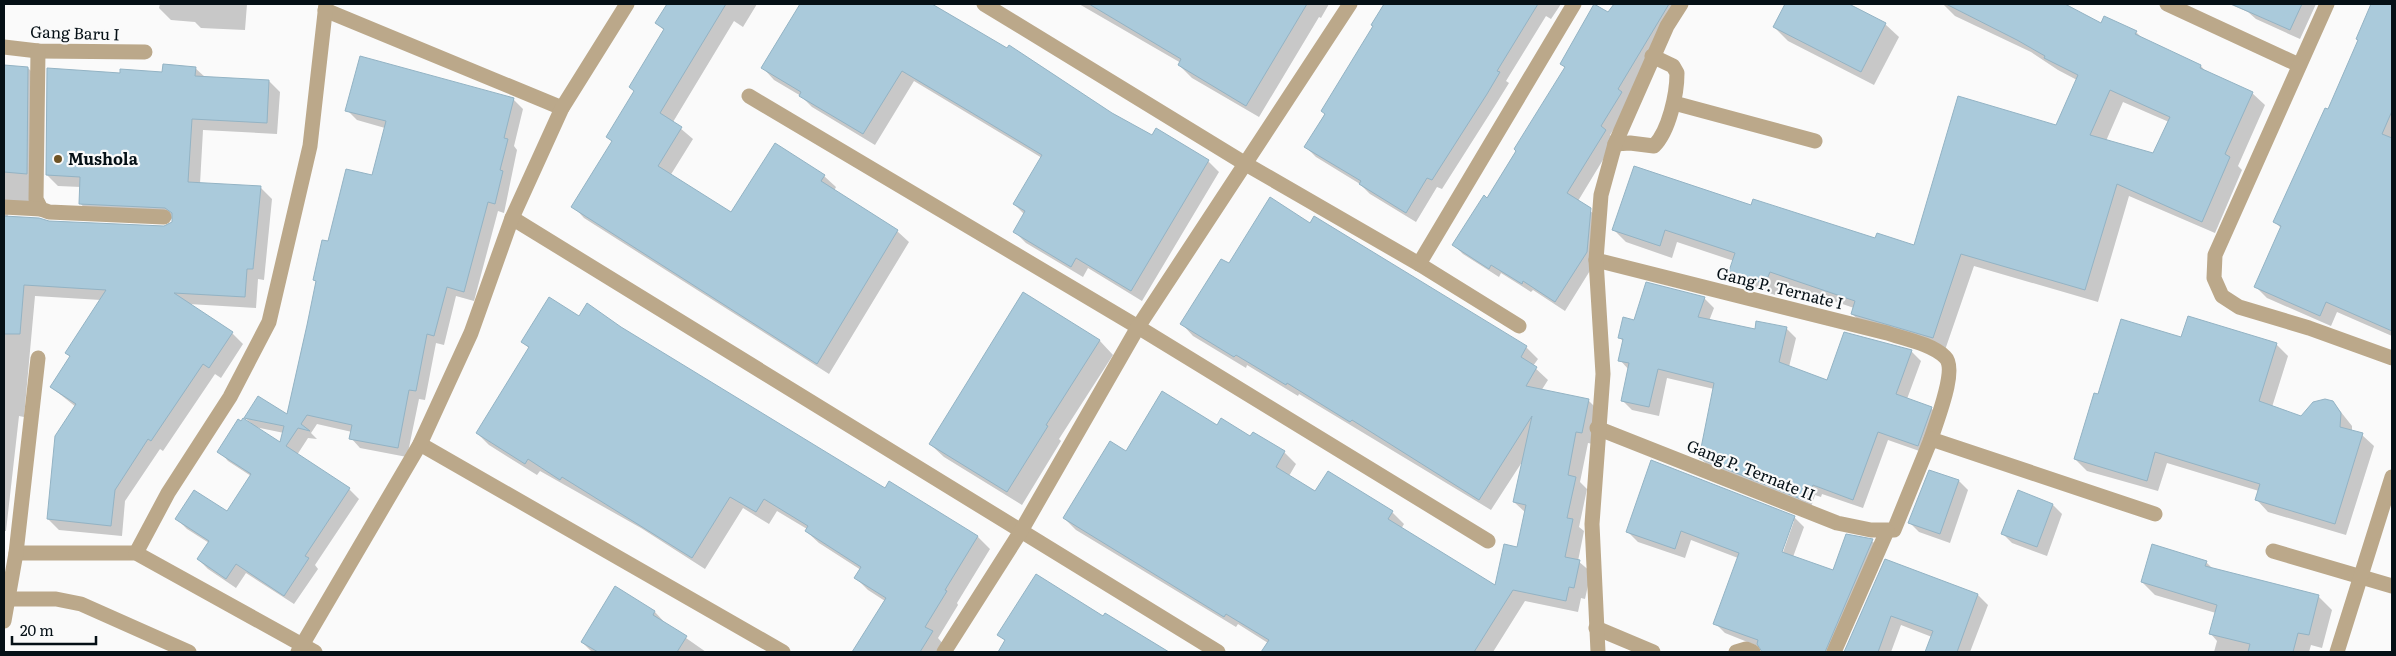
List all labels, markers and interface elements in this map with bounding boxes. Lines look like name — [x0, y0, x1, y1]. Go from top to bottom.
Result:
street label: Gang Baru I — [30, 18, 120, 46]
place label: Mushola — [68, 146, 139, 170]
marker: Mushola — [52, 153, 64, 165]
street label: Gang P. Ternate I — [1714, 260, 1846, 314]
street label: Gang P. Ternate II — [1684, 432, 1819, 506]
scale bar — [12, 614, 96, 646]
text: 20 m — [20, 618, 54, 641]

